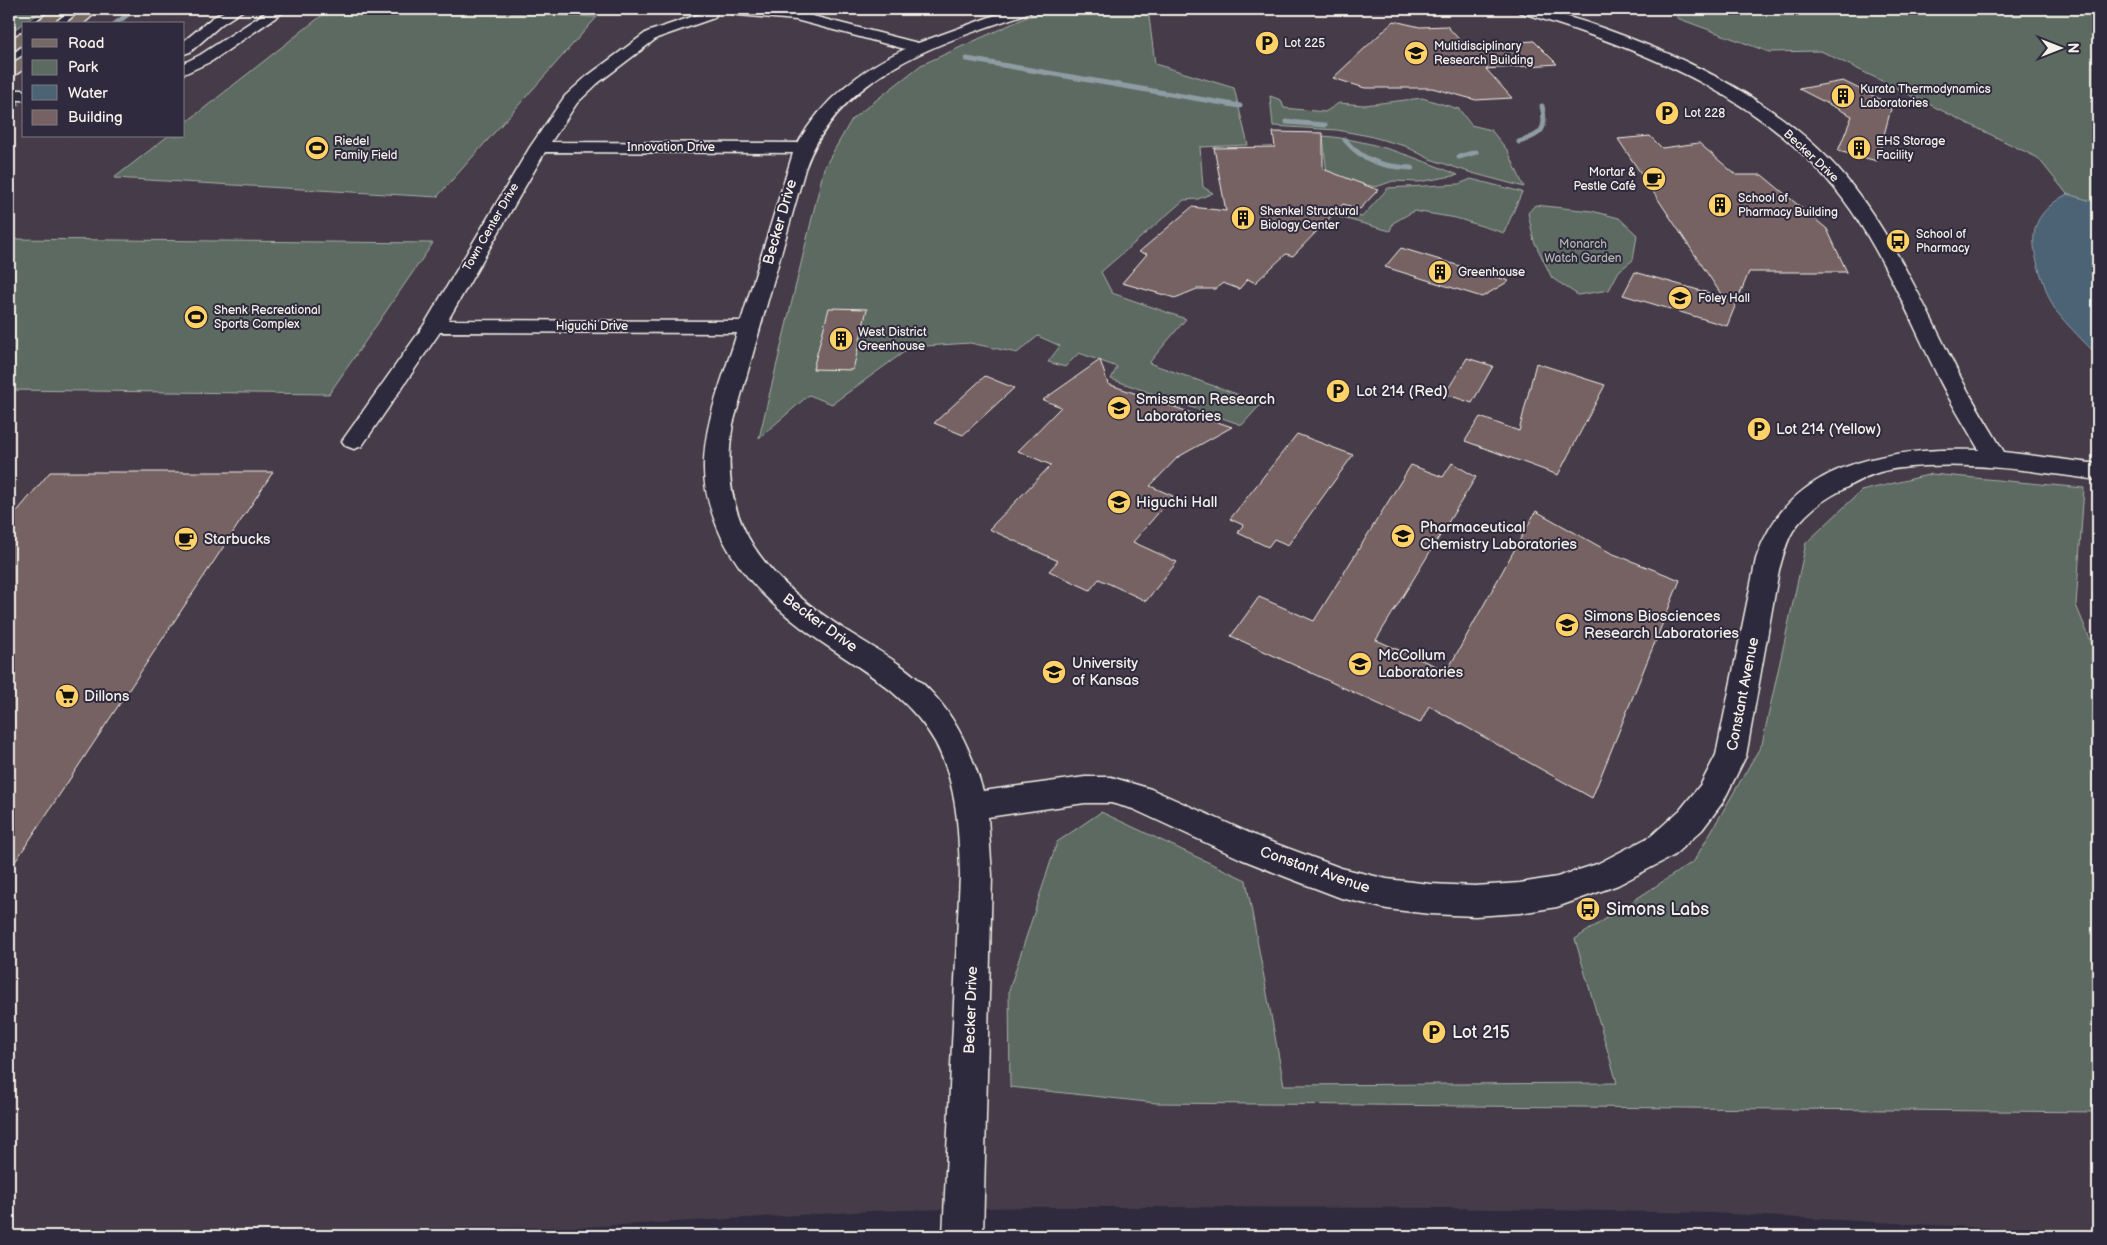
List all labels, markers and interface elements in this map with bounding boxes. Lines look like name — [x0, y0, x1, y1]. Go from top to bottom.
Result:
legend — [22, 22, 185, 138]
north arrow — [2034, 22, 2084, 72]
parking icon: Lot 225 — [1254, 30, 1280, 56]
text: Road — [68, 34, 104, 53]
place label: Lot 225 — [1284, 36, 1325, 51]
place label: Multidisciplinary Research Building — [1434, 39, 1534, 68]
school or university icon: Multidisciplinary Research Building — [1403, 40, 1429, 66]
text: N — [2064, 43, 2081, 53]
text: Park — [68, 58, 99, 77]
place label: Kurata Thermodynamics Laboratories — [1860, 82, 1991, 111]
building icon: Kurata Thermodynamics Laboratories — [1830, 83, 1856, 109]
text: Water — [68, 84, 108, 103]
parking icon: Lot 228 — [1654, 100, 1680, 126]
place label: Lot 228 — [1684, 106, 1725, 121]
text: Building — [68, 108, 123, 127]
street label: Becker Drive — [1780, 127, 1842, 185]
place label: Riedel Family Field — [334, 134, 398, 163]
place label: EHS Storage Facility — [1876, 134, 1945, 163]
sports icon: Riedel Family Field — [304, 135, 330, 161]
building icon: EHS Storage Facility — [1846, 135, 1872, 161]
street label: Innovation Drive — [627, 140, 715, 155]
place label: Mortar & Pestle Café — [1573, 165, 1636, 194]
cafe icon: Mortar & Pestle Café — [1641, 166, 1667, 192]
street label: Becker Drive — [759, 177, 801, 267]
street label: Town Center Drive — [460, 180, 522, 274]
place label: School of Pharmacy Building — [1738, 191, 1838, 220]
building icon: School of Pharmacy Building — [1707, 192, 1733, 218]
place label: Shenkel Structural Biology Center — [1260, 204, 1358, 233]
building icon: Shenkel Structural Biology Center — [1230, 205, 1256, 231]
place label: School of Pharmacy — [1916, 227, 1970, 256]
bus stop icon: School of Pharmacy — [1885, 228, 1911, 254]
park label: Monarch Watch Garden — [1544, 237, 1622, 266]
building icon: Greenhouse — [1427, 259, 1453, 285]
place label: Greenhouse — [1458, 265, 1525, 280]
school or university icon: Foley Hall — [1667, 285, 1693, 311]
place label: Foley Hall — [1698, 291, 1750, 306]
place label: Shenk Recreational Sports Complex — [214, 303, 320, 332]
sports icon: Shenk Recreational Sports Complex — [183, 304, 209, 330]
street label: Higuchi Drive — [556, 319, 628, 334]
place label: West District Greenhouse — [858, 325, 927, 354]
building icon: West District Greenhouse — [828, 326, 854, 352]
parking icon: Lot 214 (Red) — [1325, 378, 1351, 404]
place label: Lot 214 (Red) — [1356, 382, 1448, 401]
place label: Smissman Research Laboratories — [1136, 390, 1275, 426]
school or university icon: Smissman Research Laboratories — [1106, 395, 1132, 421]
parking icon: Lot 214 (Yellow) — [1746, 416, 1772, 442]
place label: Lot 214 (Yellow) — [1776, 420, 1881, 439]
school or university icon: Higuchi Hall — [1106, 489, 1132, 515]
place label: Higuchi Hall — [1136, 493, 1217, 512]
place label: Pharmaceutical Chemistry Laboratories — [1420, 518, 1578, 554]
school or university icon: Pharmaceutical Chemistry Laboratories — [1390, 523, 1416, 549]
cafe icon: Starbucks — [173, 526, 199, 552]
place label: Starbucks — [204, 530, 271, 549]
street label: Becker Drive — [779, 589, 861, 657]
place label: Simons Biosciences Research Laboratories — [1584, 607, 1740, 643]
school or university icon: Simons Biosciences Research Laboratories — [1554, 612, 1580, 638]
street label: Constant Avenue — [1723, 636, 1763, 752]
place label: McCollum Laboratories — [1378, 646, 1464, 682]
school or university icon: McCollum Laboratories — [1347, 651, 1373, 677]
place label: University of Kansas — [1072, 654, 1140, 690]
school or university icon: University of Kansas — [1041, 659, 1067, 685]
supermarket icon: Dillons — [54, 683, 80, 709]
place label: Dillons — [84, 687, 130, 706]
street label: Constant Avenue — [1257, 842, 1373, 898]
bus stop icon: Simons Labs — [1575, 896, 1601, 922]
place label: Simons Labs — [1606, 899, 1709, 920]
street label: Becker Drive — [960, 966, 982, 1054]
parking icon: Lot 215 — [1421, 1019, 1447, 1045]
place label: Lot 215 — [1452, 1022, 1510, 1043]

